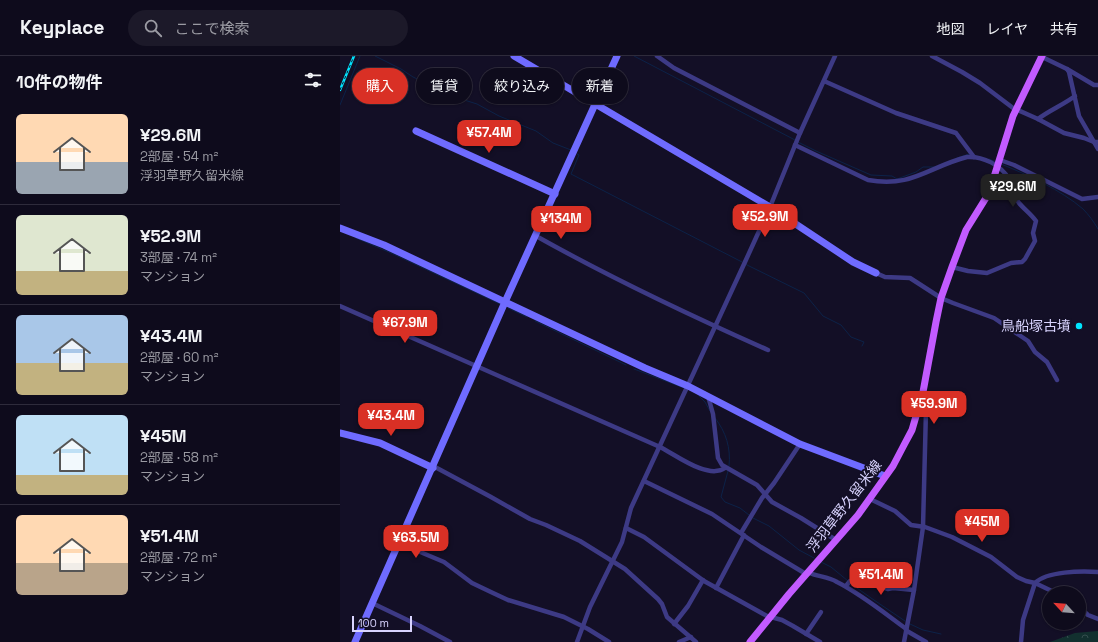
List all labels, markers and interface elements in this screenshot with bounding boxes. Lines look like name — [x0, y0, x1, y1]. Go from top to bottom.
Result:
search box — [128, 10, 408, 46]
text: Keyplace — [20, 15, 104, 40]
icon: search — [142, 17, 164, 39]
text: ここで検索 — [174, 19, 249, 38]
text: 地図 — [936, 20, 964, 38]
text: レイヤ — [986, 20, 1028, 38]
text: 共有 — [1050, 20, 1078, 38]
chip: 購入 — [352, 68, 408, 104]
chip: 賃貸 — [416, 68, 472, 104]
chip: 絞り込み — [480, 68, 564, 104]
chip: 新着 — [572, 68, 628, 104]
icon: filters — [302, 69, 324, 91]
text: 10件の物件 — [16, 71, 103, 93]
pin: ¥57.4M — [456, 120, 522, 154]
text: ¥29.6M — [140, 124, 201, 146]
text: ¥57.4M — [466, 124, 512, 141]
icon: home — [48, 130, 96, 178]
text: 2部屋 · 54 m² — [140, 148, 218, 165]
text: 浮羽草野久留米線 — [140, 167, 244, 184]
pin: ¥29.6M — [980, 174, 1046, 208]
text: ¥29.6M — [990, 178, 1036, 195]
pin: ¥52.9M — [732, 204, 798, 238]
pin: ¥134M — [533, 206, 589, 240]
text: ¥52.9M — [742, 208, 788, 225]
text: ¥134M — [540, 210, 582, 227]
text: ¥52.9M — [140, 225, 201, 247]
icon: home — [48, 231, 96, 279]
text: 3部屋 · 74 m² — [140, 249, 217, 266]
text: マンション — [140, 268, 205, 285]
pin: ¥67.9M — [372, 310, 438, 344]
text: ¥67.9M — [382, 314, 428, 331]
place label: 鳥船塚古墳 — [1001, 317, 1071, 335]
marker: 鳥船塚古墳 — [1074, 321, 1084, 331]
text: ¥43.4M — [140, 325, 203, 347]
icon: home — [48, 331, 96, 379]
text: 2部屋 · 60 m² — [140, 349, 219, 366]
text: マンション — [140, 368, 205, 385]
pin: ¥59.9M — [901, 391, 967, 425]
text: ¥59.9M — [910, 395, 958, 412]
pin: ¥43.4M — [358, 403, 424, 437]
text: ¥43.4M — [367, 407, 415, 424]
text: ¥45M — [140, 425, 187, 447]
icon: home — [48, 431, 96, 479]
text: 2部屋 · 58 m² — [140, 449, 218, 466]
street label: 浮羽草野久留米線 — [802, 456, 886, 556]
text: マンション — [140, 468, 205, 485]
pin: ¥45M — [958, 509, 1006, 543]
text: ¥45M — [964, 513, 1000, 530]
text: ¥51.4M — [140, 525, 199, 547]
pin: ¥63.5M — [383, 525, 449, 559]
text: ¥63.5M — [392, 529, 440, 546]
icon: home — [48, 531, 96, 579]
text: 2部屋 · 72 m² — [140, 549, 217, 566]
pin: ¥51.4M — [848, 562, 914, 596]
text: ¥51.4M — [858, 566, 904, 583]
text: マンション — [140, 568, 205, 585]
north arrow — [1042, 586, 1086, 630]
map controls — [1042, 586, 1086, 630]
scale bar — [352, 614, 412, 633]
text: 100 m — [358, 616, 389, 630]

